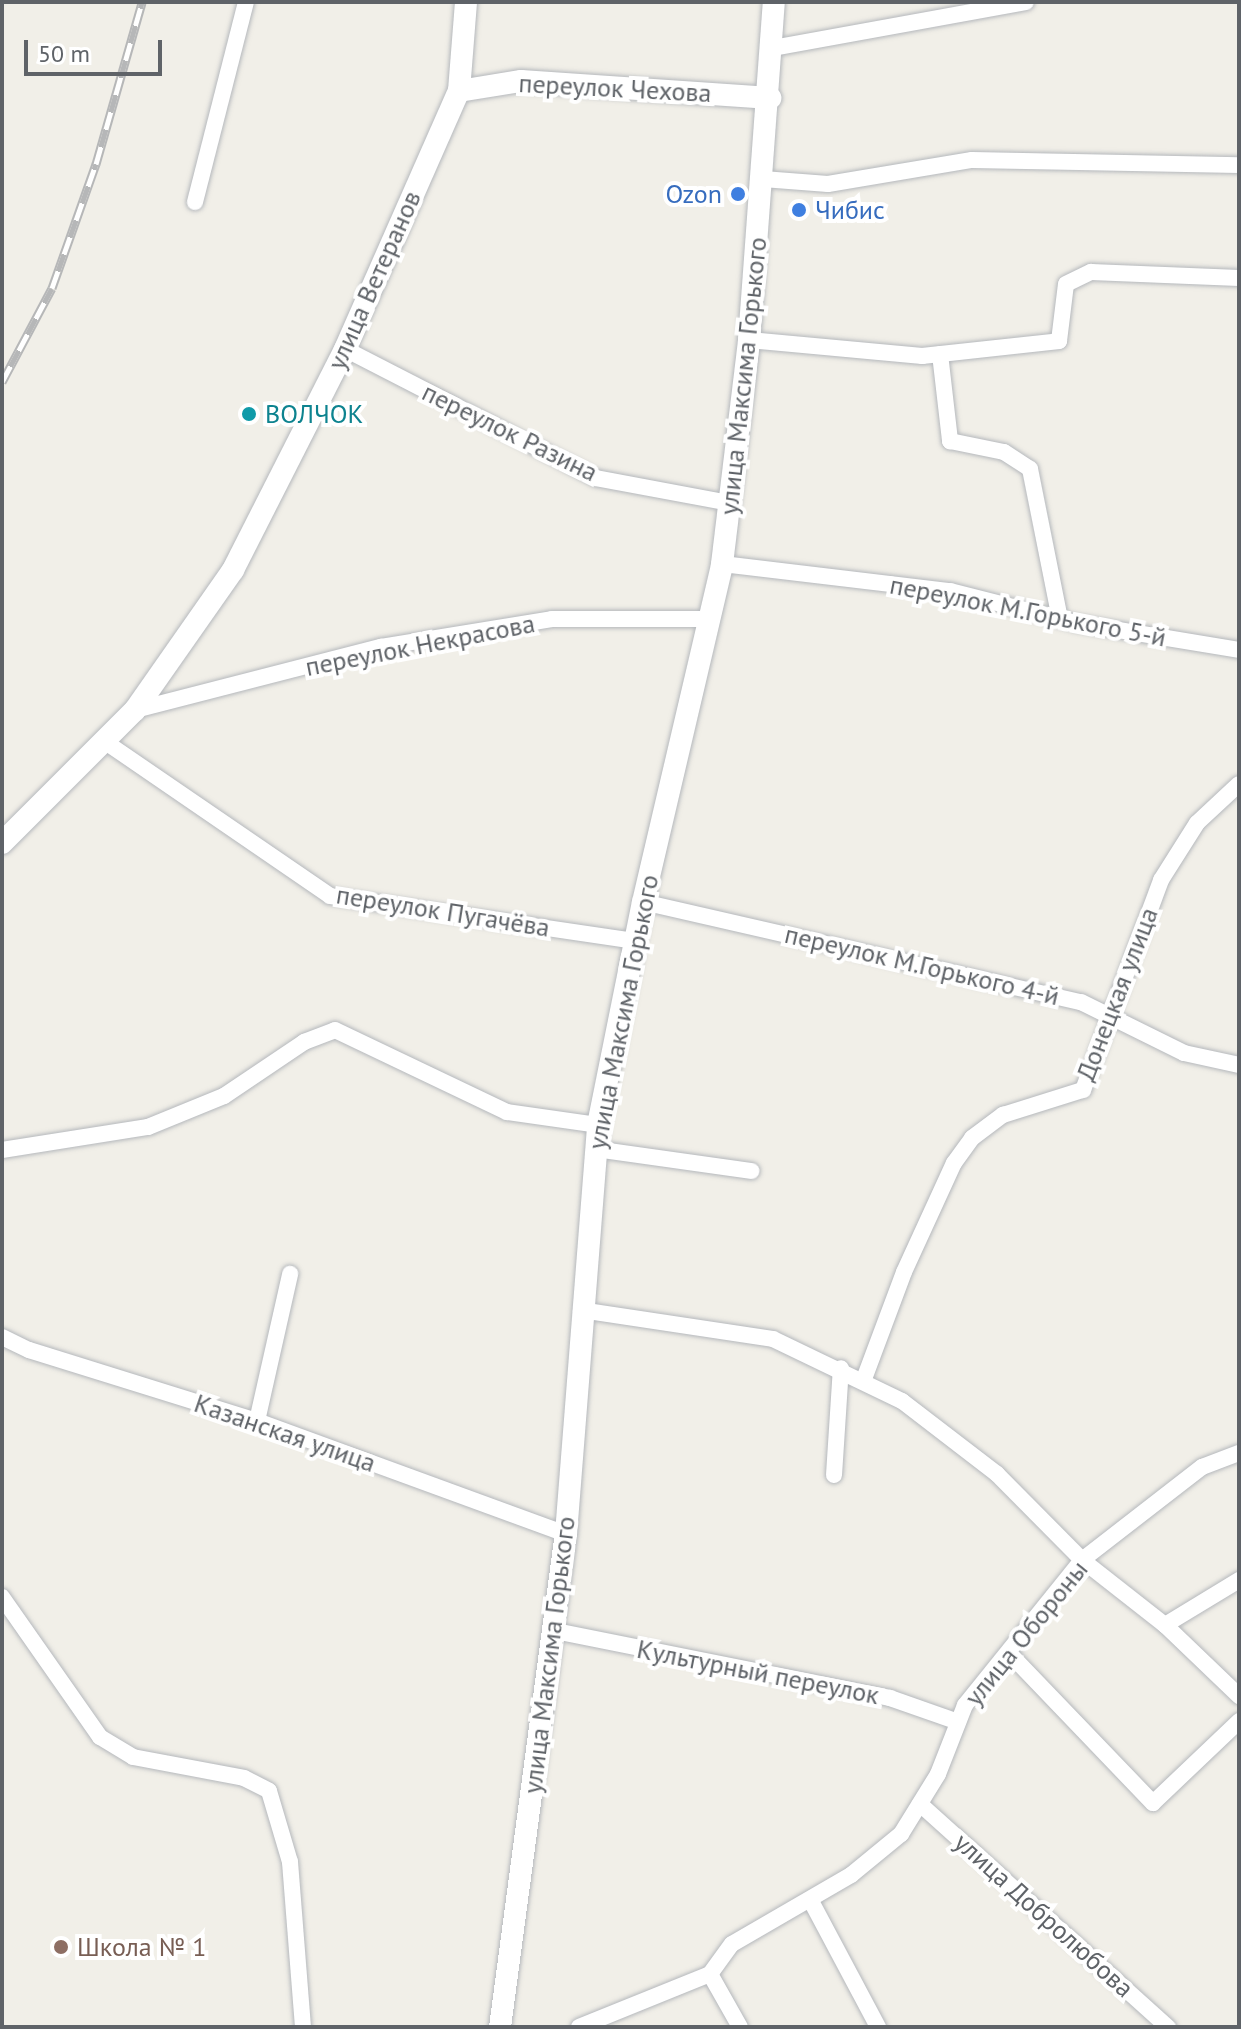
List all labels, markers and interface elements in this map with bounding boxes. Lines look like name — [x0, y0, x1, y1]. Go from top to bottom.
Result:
scale bar — [28, 24, 166, 74]
text: 50 m — [38, 38, 90, 69]
street label: переулок Чехова — [518, 67, 712, 109]
place label: Ozon — [665, 178, 722, 210]
marker: Ozon — [729, 185, 747, 203]
street label: улица Ветеранов — [321, 186, 427, 374]
place label: Чибис — [815, 194, 885, 226]
marker: Чибис — [790, 201, 808, 219]
street label: улица Максима Горького — [713, 236, 773, 516]
street label: переулок Разина — [417, 376, 603, 488]
place label: ВОЛЧОК — [265, 398, 363, 430]
marker: ВОЛЧОК — [240, 405, 258, 423]
street label: переулок М.Горького 5-й — [887, 569, 1169, 653]
street label: переулок Некрасова — [303, 607, 537, 683]
street label: улица Максима Горького — [581, 872, 665, 1152]
street label: переулок Пугачёва — [334, 879, 552, 943]
street label: Донецкая улица — [1070, 903, 1164, 1085]
street label: переулок М.Горького 4-й — [782, 918, 1062, 1012]
street label: Казанская улица — [190, 1387, 380, 1479]
street label: улица Максима Горького — [517, 1515, 581, 1795]
street label: улица Обороны — [958, 1554, 1094, 1712]
street label: Культурный переулок — [634, 1633, 882, 1711]
street label: улица Добролюбова — [948, 1826, 1140, 2004]
place label: Школа № 1 — [77, 1931, 206, 1963]
marker: Школа № 1 — [52, 1938, 70, 1956]

